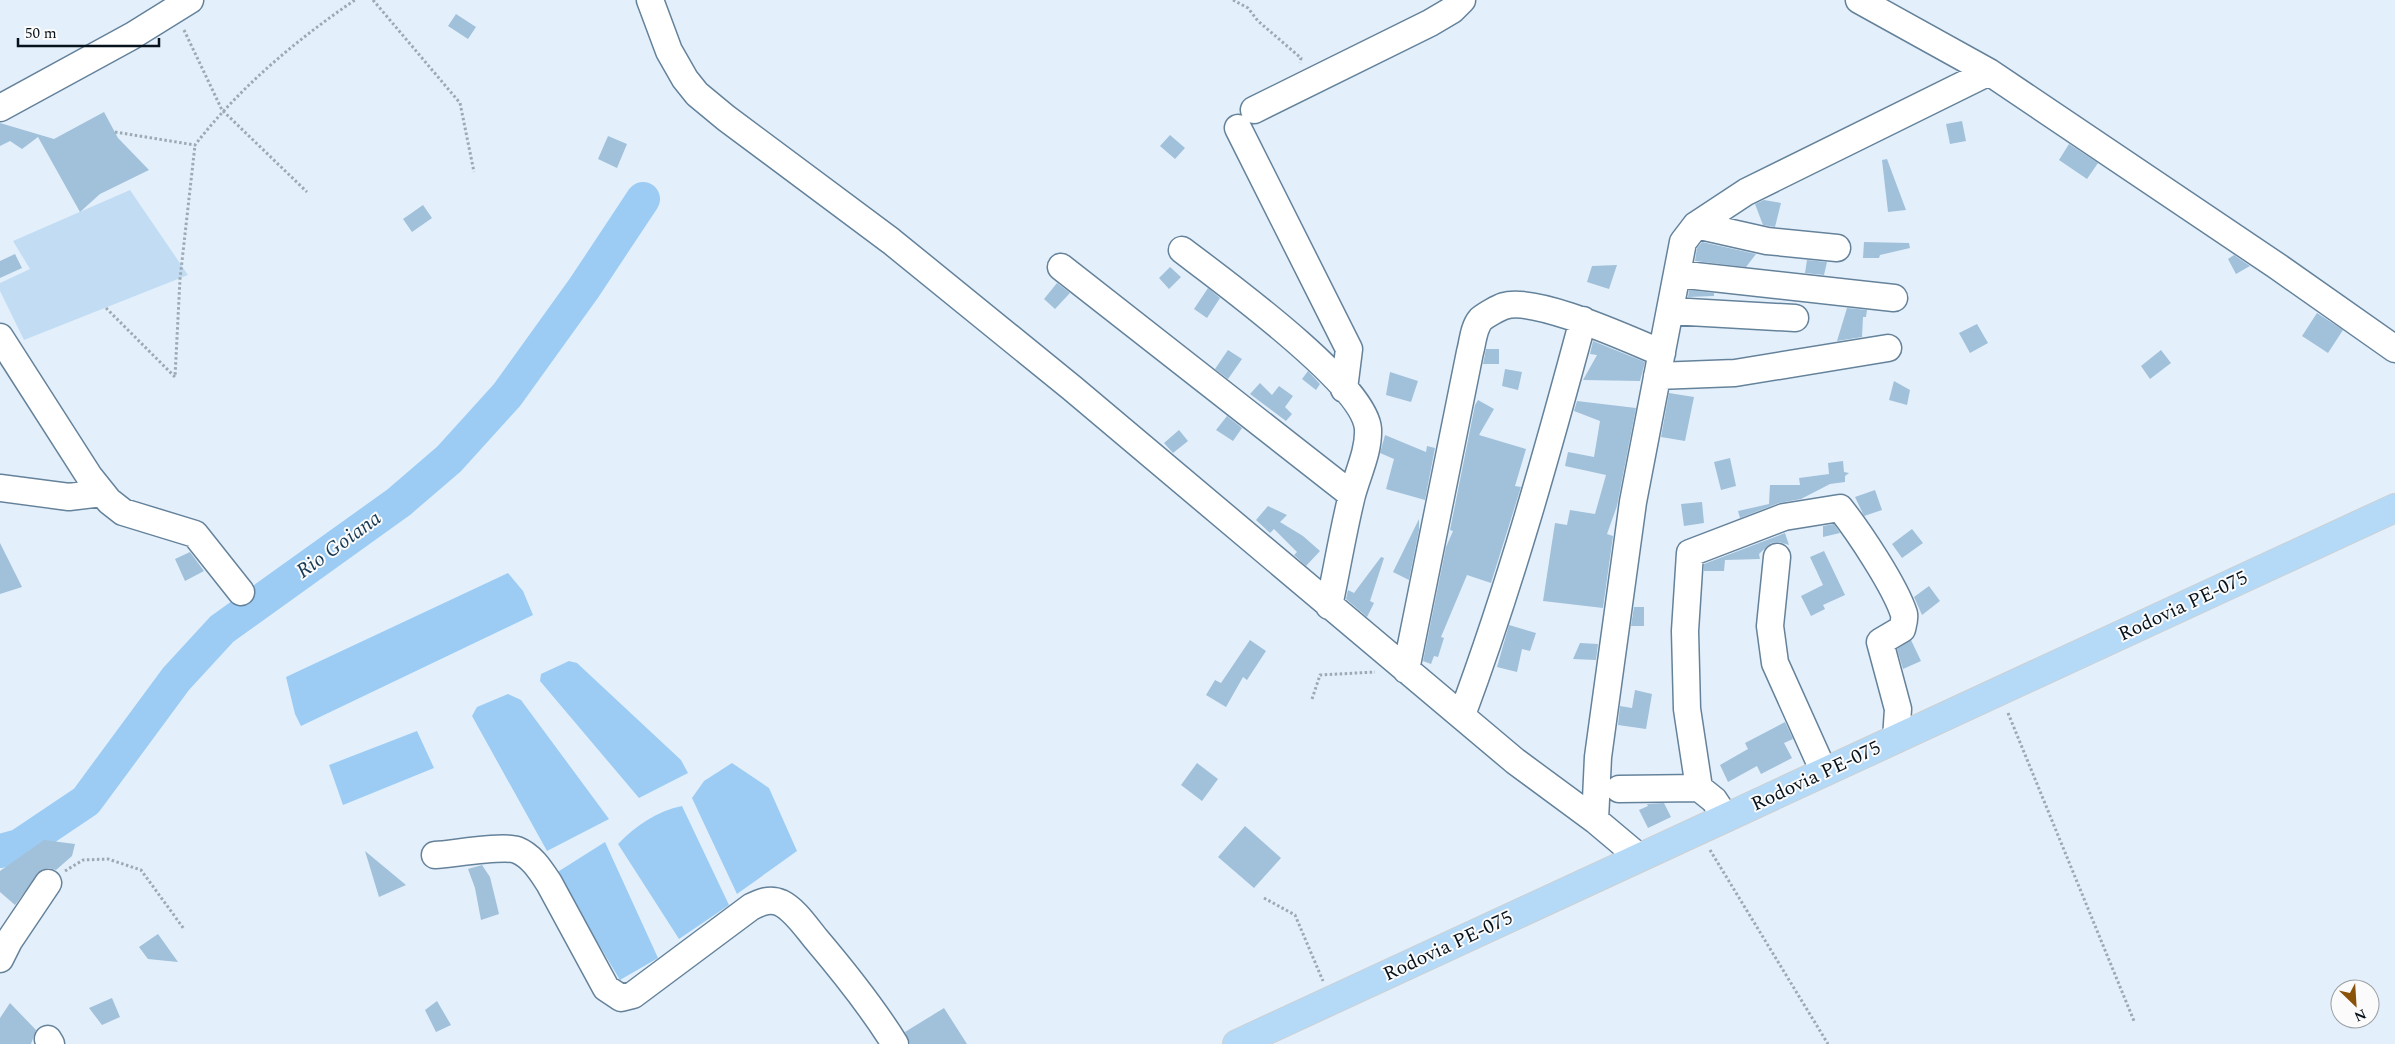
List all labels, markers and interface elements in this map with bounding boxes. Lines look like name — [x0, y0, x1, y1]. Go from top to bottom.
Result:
scale bar — [18, 15, 159, 47]
text: 50 m — [25, 22, 57, 45]
water label: Rio Goiana — [290, 503, 389, 587]
street label: Rodovia PE-075 — [2113, 563, 2253, 649]
street label: Rodovia PE-075 — [1746, 733, 1886, 819]
street label: Rodovia PE-075 — [1378, 903, 1518, 989]
north arrow — [2330, 979, 2380, 1029]
text: N — [2351, 1003, 2370, 1027]

